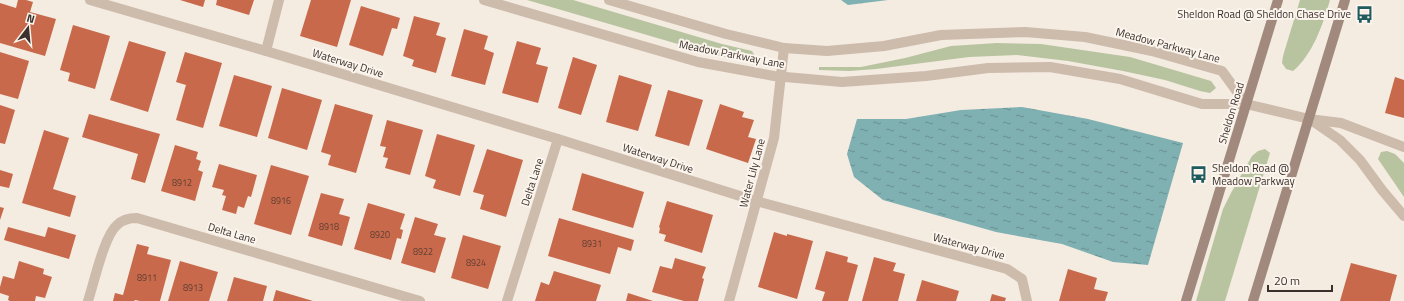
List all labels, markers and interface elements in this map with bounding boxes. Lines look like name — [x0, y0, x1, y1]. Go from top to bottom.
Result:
bus stop icon: Sheldon Road @ Sheldon Chase Drive — [1354, 4, 1374, 24]
place label: Sheldon Road @ Sheldon Chase Drive — [1177, 6, 1351, 22]
north arrow — [8, 8, 48, 48]
text: N — [25, 10, 37, 27]
street label: Meadow Parkway Lane — [1114, 23, 1222, 67]
street label: Meadow Parkway Lane — [678, 36, 787, 72]
street label: Waterway Drive — [310, 45, 386, 82]
street label: Sheldon Road — [1214, 80, 1248, 146]
street label: Water Lily Lane — [735, 136, 769, 209]
street label: Waterway Drive — [620, 139, 696, 177]
street label: Delta Lane — [517, 156, 547, 208]
place label: Sheldon Road @ Meadow Parkway — [1212, 160, 1295, 189]
bus stop icon: Sheldon Road @ Meadow Parkway — [1189, 164, 1209, 184]
house number: 8912 — [172, 176, 192, 189]
house number: 8916 — [271, 194, 291, 207]
street label: Delta Lane — [206, 219, 258, 248]
house number: 8918 — [319, 220, 339, 233]
house number: 8920 — [370, 228, 390, 241]
street label: Waterway Drive — [931, 229, 1007, 263]
house number: 8931 — [582, 237, 602, 250]
house number: 8922 — [413, 245, 433, 258]
house number: 8924 — [466, 256, 486, 269]
scale bar — [1268, 267, 1332, 293]
house number: 8911 — [137, 271, 157, 284]
text: 20 m — [1274, 271, 1300, 290]
house number: 8913 — [183, 281, 203, 294]

